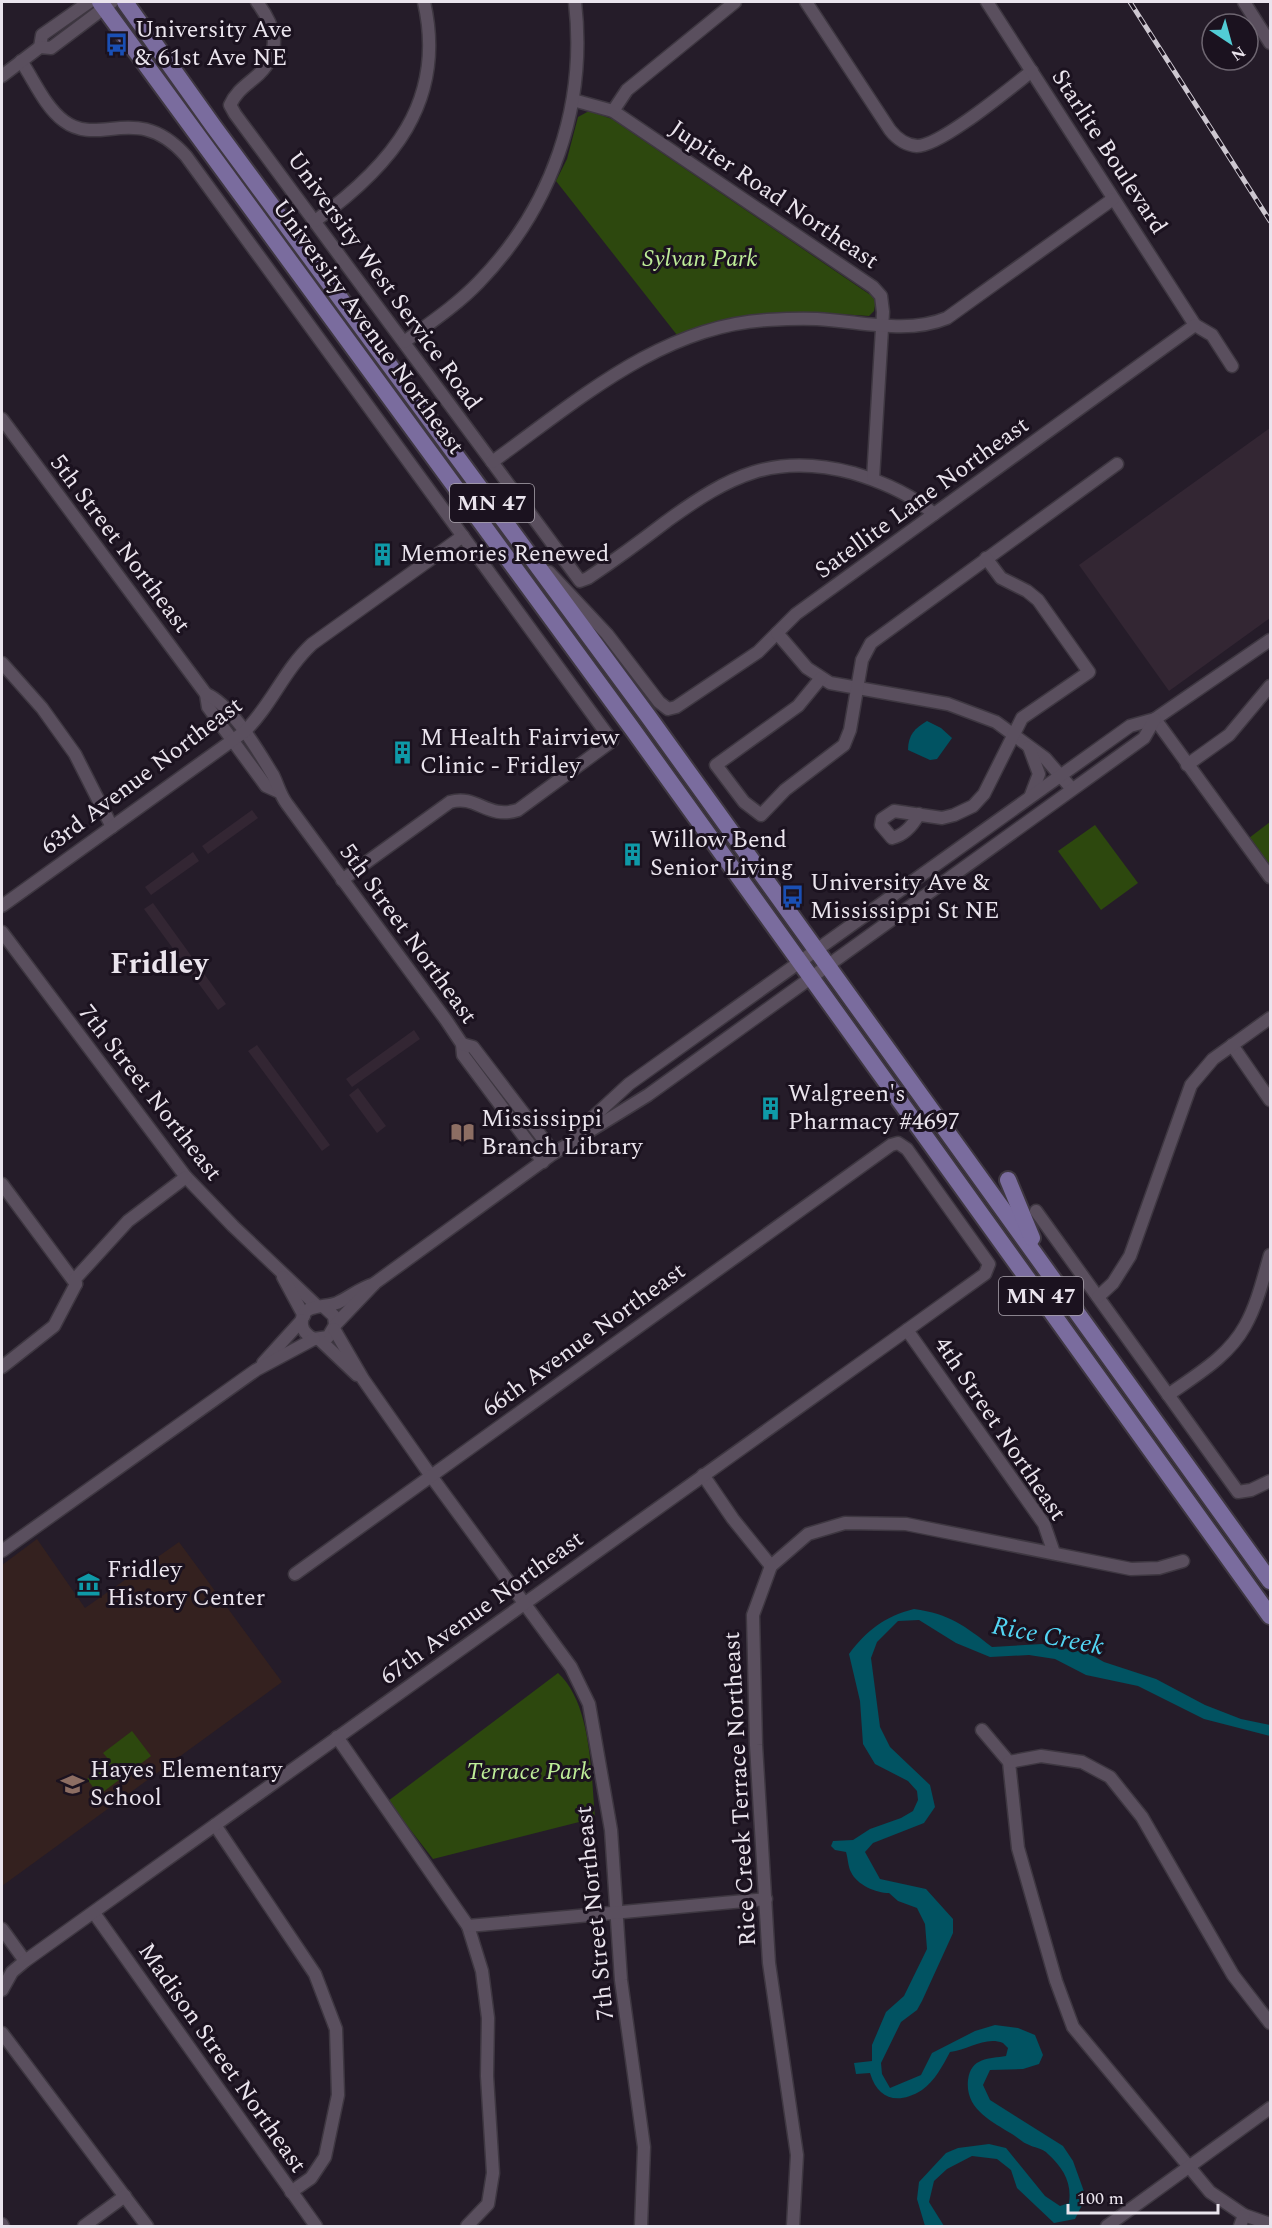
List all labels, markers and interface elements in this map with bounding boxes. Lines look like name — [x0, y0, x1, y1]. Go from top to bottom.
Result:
place label: University Ave & 61st Ave NE — [135, 12, 292, 76]
north arrow — [1200, 12, 1260, 72]
bus stop icon: University Ave & 61st Ave NE — [104, 31, 130, 57]
text: N — [1226, 40, 1251, 67]
street label: Starlite Boulevard — [1042, 62, 1176, 242]
street label: Jupiter Road Northeast — [662, 111, 886, 279]
street label: University West Service Road — [278, 144, 490, 418]
street label: University Avenue Northeast — [263, 192, 473, 462]
park label: Sylvan Park — [642, 241, 758, 277]
street label: Satellite Lane Northeast — [807, 408, 1037, 588]
street label: 5th Street Northeast — [41, 447, 199, 641]
road number: MN 47 — [450, 484, 534, 522]
place label: Memories Renewed — [400, 536, 609, 572]
building icon: Memories Renewed — [369, 541, 395, 567]
street label: 63rd Avenue Northeast — [34, 688, 250, 864]
place label: M Health Fairview Clinic - Fridley — [420, 720, 620, 784]
building icon: M Health Fairview Clinic - Fridley — [389, 739, 415, 765]
place label: Willow Bend Senior Living — [650, 822, 793, 886]
street label: 5th Street Northeast — [330, 836, 486, 1032]
building icon: Willow Bend Senior Living — [619, 841, 645, 867]
place label: University Ave & Mississippi St NE — [810, 865, 999, 929]
bus stop icon: University Ave & Mississippi St NE — [779, 884, 805, 910]
district label: Fridley — [110, 941, 210, 987]
street label: 7th Street Northeast — [69, 997, 231, 1189]
place label: Walgreen's Pharmacy #4697 — [788, 1076, 960, 1140]
building icon: Walgreen's Pharmacy #4697 — [757, 1095, 783, 1121]
place label: Mississippi Branch Library — [481, 1101, 644, 1165]
library icon: Mississippi Branch Library — [450, 1120, 476, 1146]
street label: 66th Avenue Northeast — [475, 1254, 693, 1426]
road number: MN 47 — [999, 1277, 1083, 1315]
street label: 4th Street Northeast — [925, 1330, 1075, 1528]
street label: 67th Avenue Northeast — [373, 1522, 591, 1694]
place label: Fridley History Center — [107, 1552, 265, 1616]
museum icon: Fridley History Center — [76, 1571, 102, 1597]
water label: Rice Creek — [989, 1606, 1107, 1666]
street label: Rice Creek Terrace Northeast — [714, 1631, 766, 1947]
place label: Hayes Elementary School — [90, 1752, 284, 1816]
park label: Terrace Park — [467, 1754, 591, 1790]
school or university icon: Hayes Elementary School — [59, 1771, 85, 1797]
street label: 7th Street Northeast — [566, 1804, 624, 2022]
street label: Madison Street Northeast — [129, 1935, 315, 2181]
scale bar — [1068, 2177, 1218, 2215]
text: 100 m — [1077, 2185, 1124, 2212]

